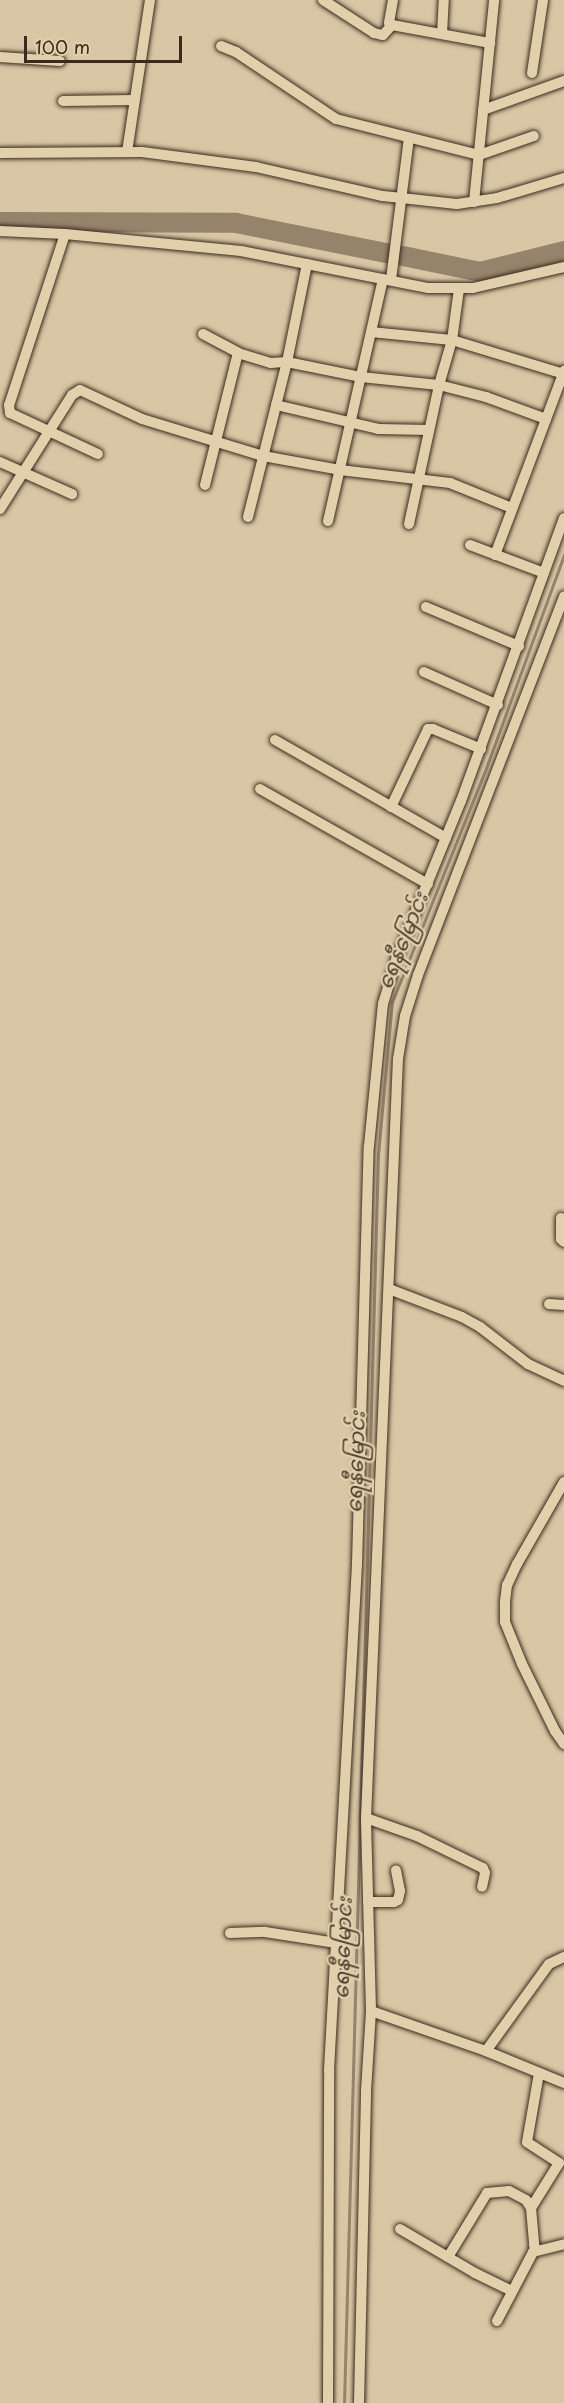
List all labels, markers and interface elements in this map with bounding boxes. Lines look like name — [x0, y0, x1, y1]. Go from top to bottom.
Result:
scale bar — [27, 24, 184, 62]
text: 100 m — [35, 33, 90, 60]
water label: ရေနီမြောင်း — [370, 888, 432, 992]
water label: ရေနီမြောင်း — [340, 1411, 368, 1513]
water label: ရေနီမြောင်း — [327, 1897, 355, 1999]

